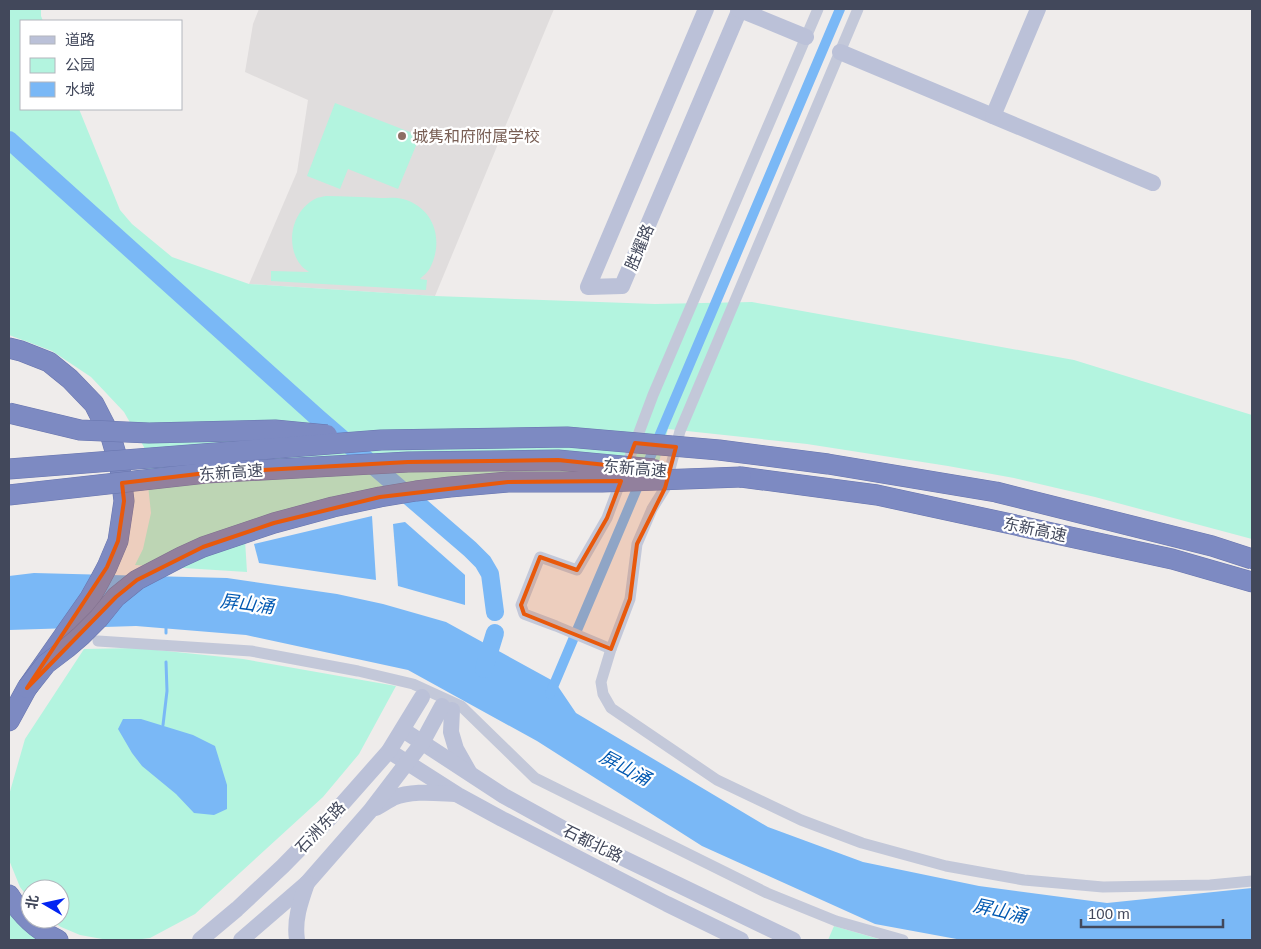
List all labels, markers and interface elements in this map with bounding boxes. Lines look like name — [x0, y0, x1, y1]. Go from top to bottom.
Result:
legend — [20, 20, 182, 110]
text: 道路 — [65, 31, 95, 48]
text: 公园 — [65, 56, 95, 73]
text: 水域 — [65, 81, 95, 98]
place label: 城隽和府附属学校 — [412, 128, 540, 145]
marker: 城隽和府附属学校 — [396, 130, 408, 142]
street label: 胜耀路 — [622, 222, 657, 273]
street label: 东新高速 — [602, 457, 668, 480]
street label: 东新高速 — [199, 462, 264, 483]
street label: 东新高速 — [1002, 515, 1068, 544]
water label: 屏山涌 — [219, 591, 277, 617]
water label: 屏山涌 — [596, 746, 655, 790]
street label: 石洲东路 — [292, 798, 348, 857]
street label: 石都北路 — [560, 822, 625, 865]
north arrow — [20, 879, 70, 929]
text: 北 — [23, 894, 41, 910]
water label: 屏山涌 — [971, 895, 1031, 927]
scale bar — [1081, 896, 1224, 928]
text: 100 m — [1088, 905, 1130, 922]

